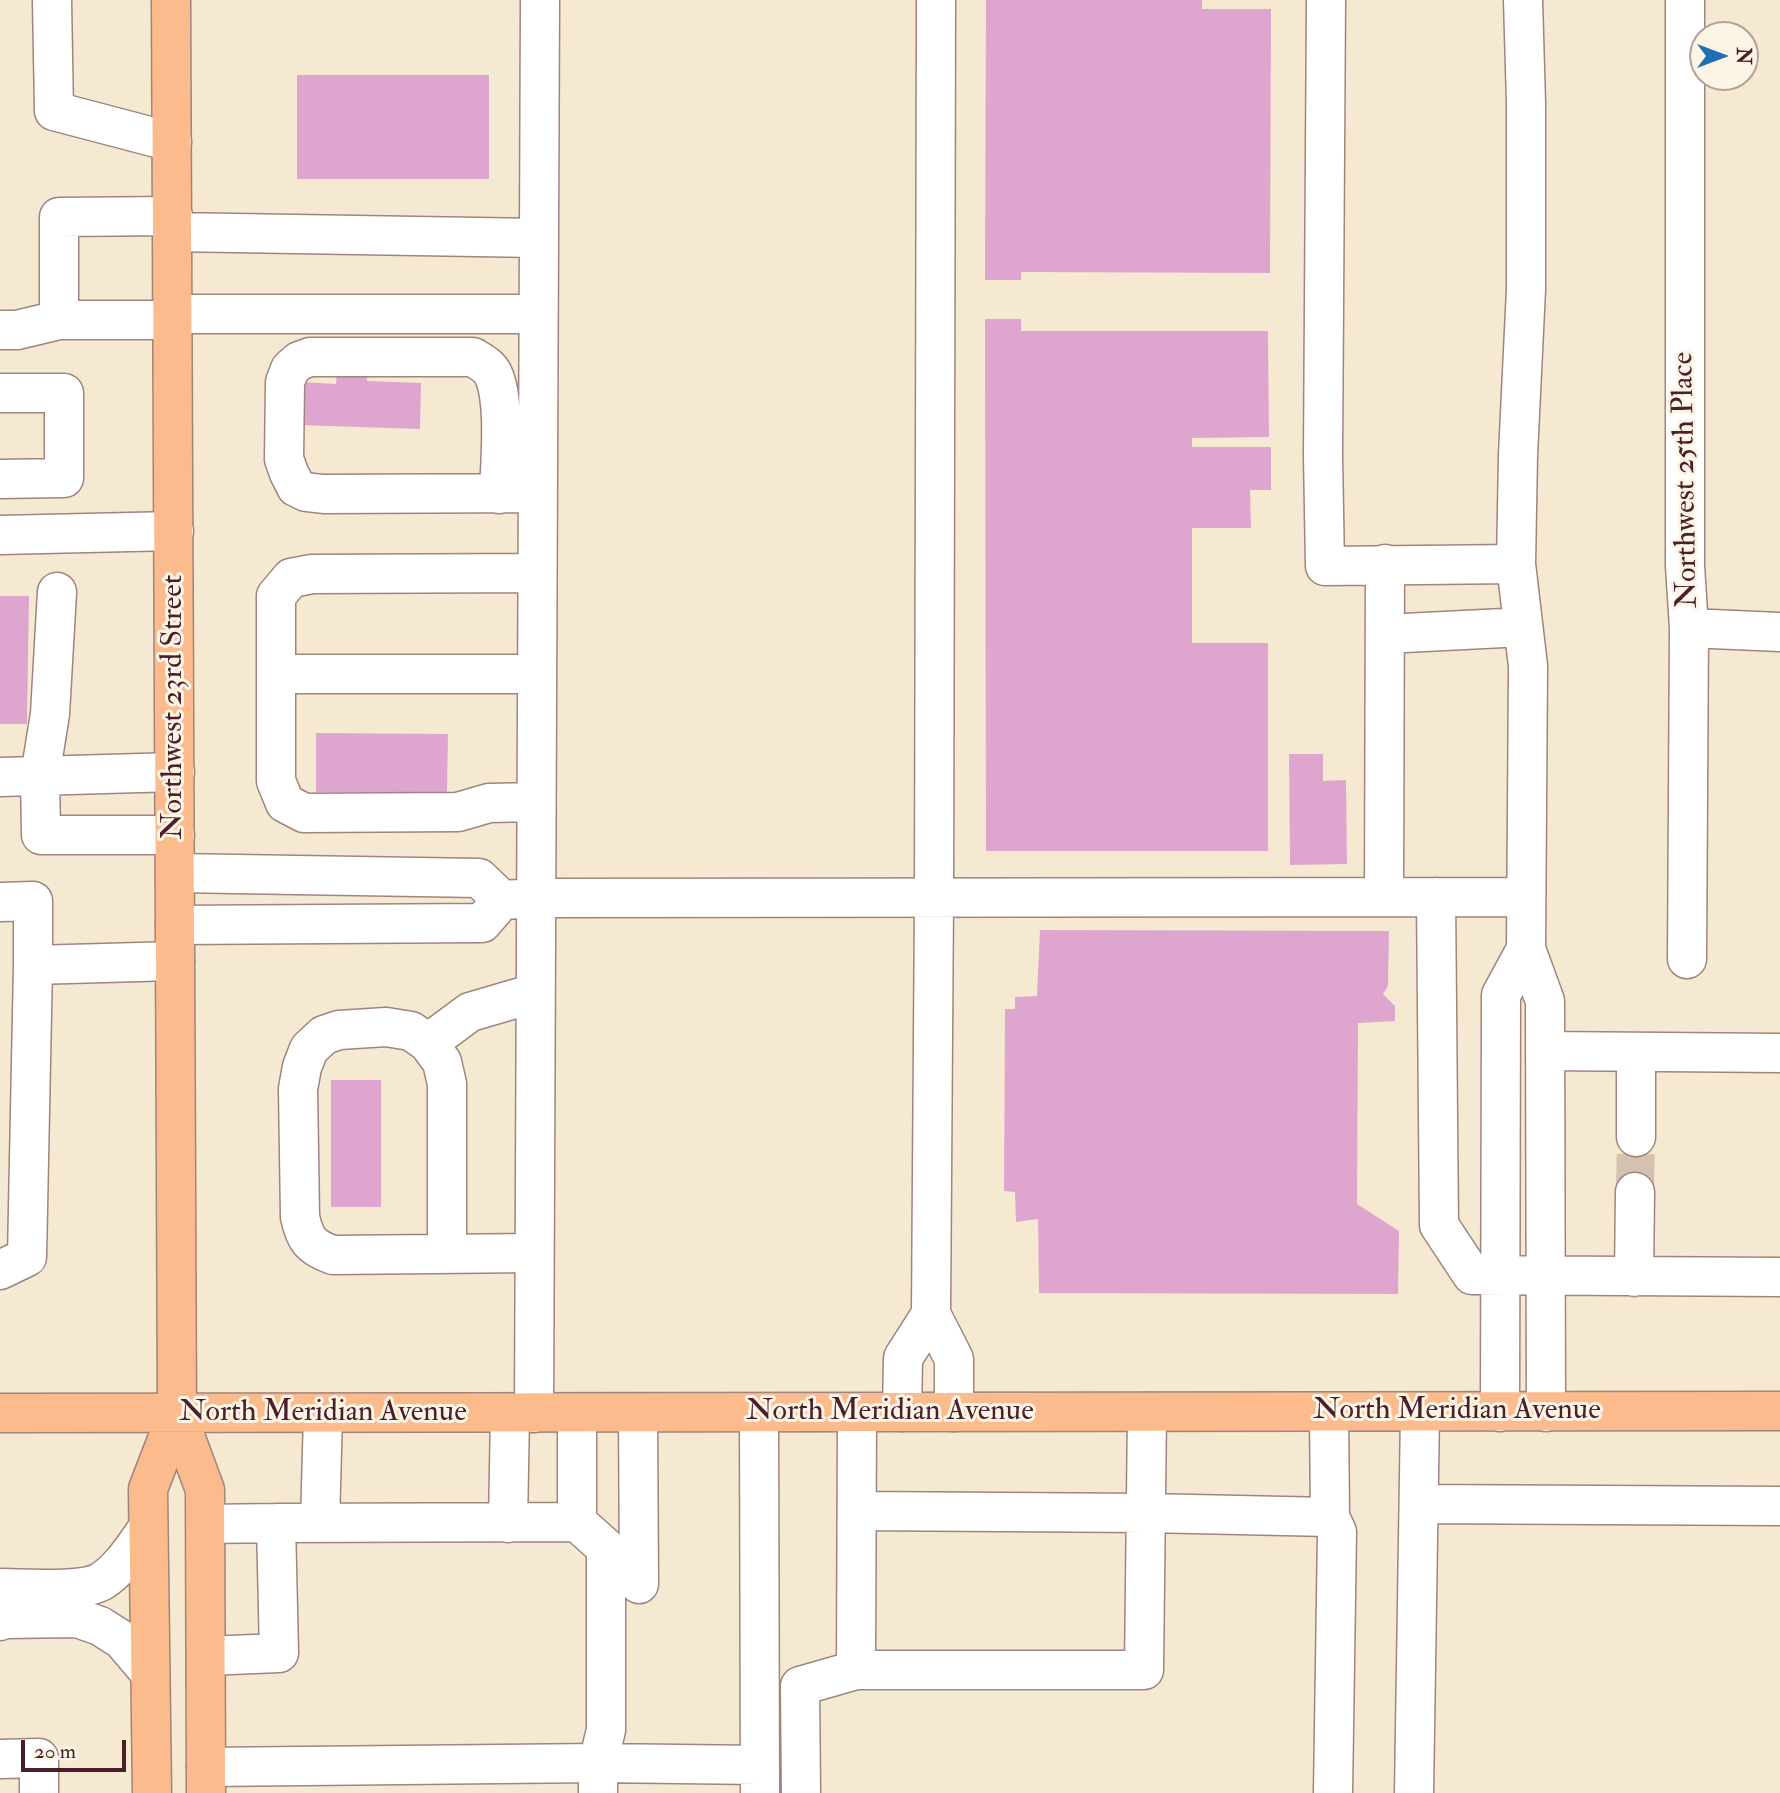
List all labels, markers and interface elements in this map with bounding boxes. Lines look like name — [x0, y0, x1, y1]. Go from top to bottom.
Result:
north arrow — [1689, 21, 1759, 91]
text: N — [1731, 47, 1755, 65]
street label: Northwest 25th Place — [1667, 352, 1707, 608]
street label: Northwest 23rd Street — [157, 574, 193, 840]
street label: North Meridian Avenue — [1313, 1394, 1601, 1430]
street label: North Meridian Avenue — [746, 1395, 1034, 1431]
street label: North Meridian Avenue — [179, 1396, 467, 1432]
scale bar — [24, 1727, 130, 1771]
text: 20 m — [34, 1738, 76, 1765]

